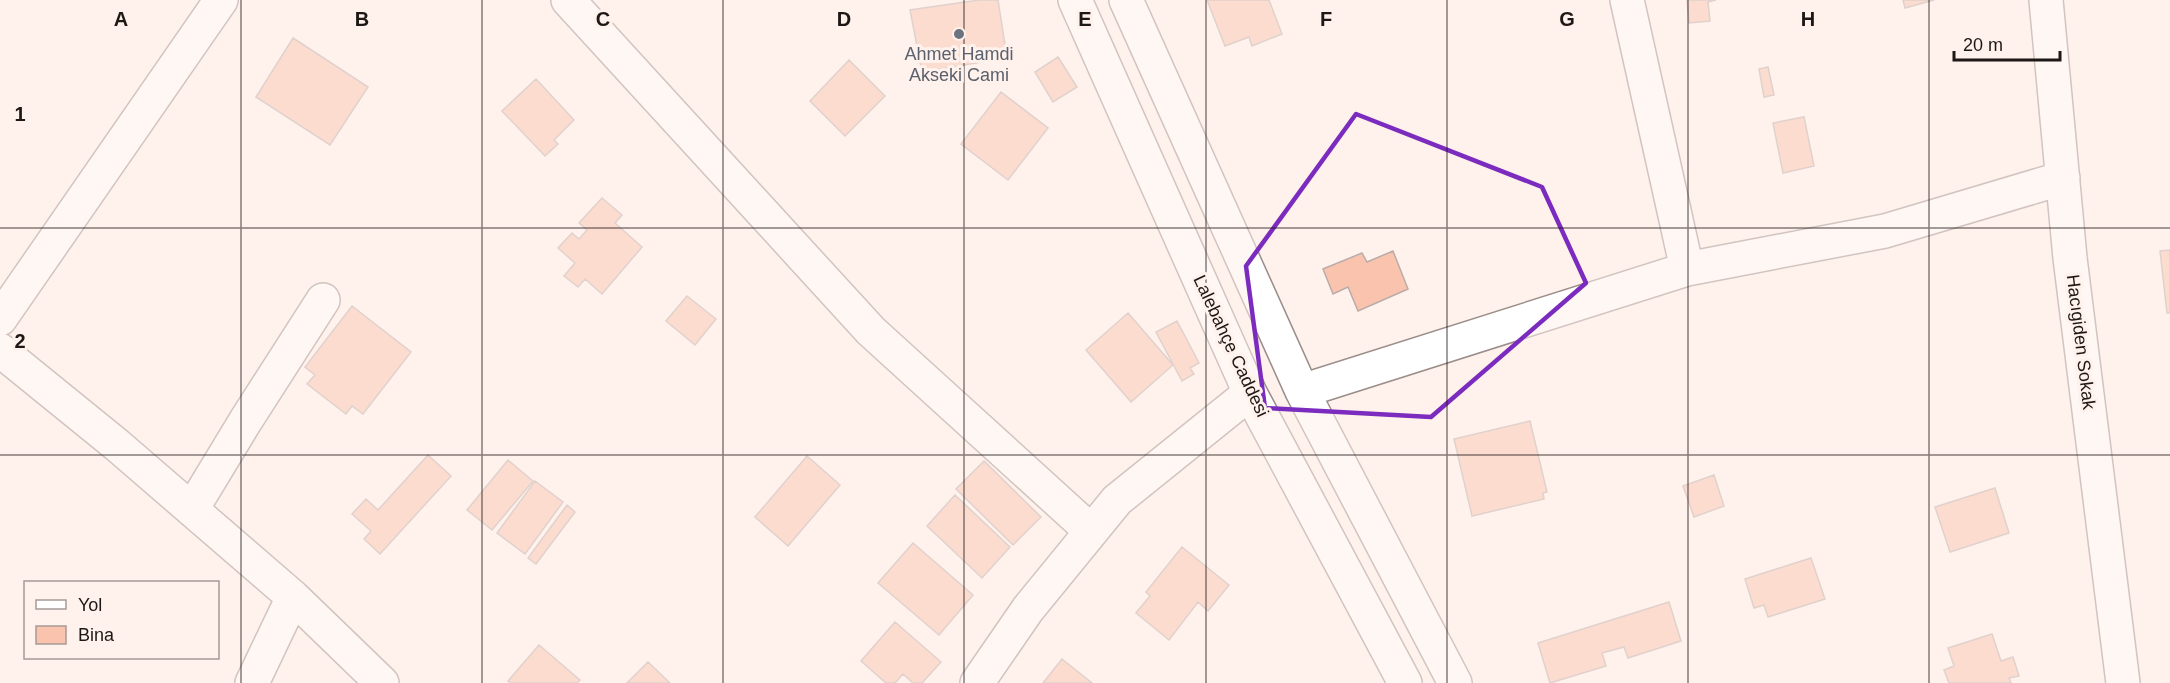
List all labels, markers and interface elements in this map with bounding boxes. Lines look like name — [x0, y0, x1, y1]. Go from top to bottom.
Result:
text: A — [114, 8, 128, 30]
text: B — [355, 8, 369, 30]
text: C — [596, 8, 610, 30]
text: D — [837, 8, 851, 30]
text: E — [1078, 8, 1092, 30]
text: F — [1320, 8, 1332, 30]
text: G — [1559, 8, 1575, 30]
text: H — [1801, 8, 1815, 30]
scale bar — [1954, 24, 2060, 62]
marker: Ahmet Hamdi Akseki Cami — [952, 27, 966, 41]
text: 20 m — [1963, 35, 2003, 55]
place label: Ahmet Hamdi Akseki Cami — [904, 44, 1014, 85]
text: 1 — [14, 103, 26, 125]
street label: Lalebahçe Caddesi — [1189, 272, 1273, 420]
street label: Hacıgiden Sokak — [2063, 273, 2099, 412]
text: 2 — [14, 330, 26, 352]
legend — [24, 581, 219, 659]
text: Yol — [78, 595, 102, 615]
text: Bina — [78, 625, 115, 645]

